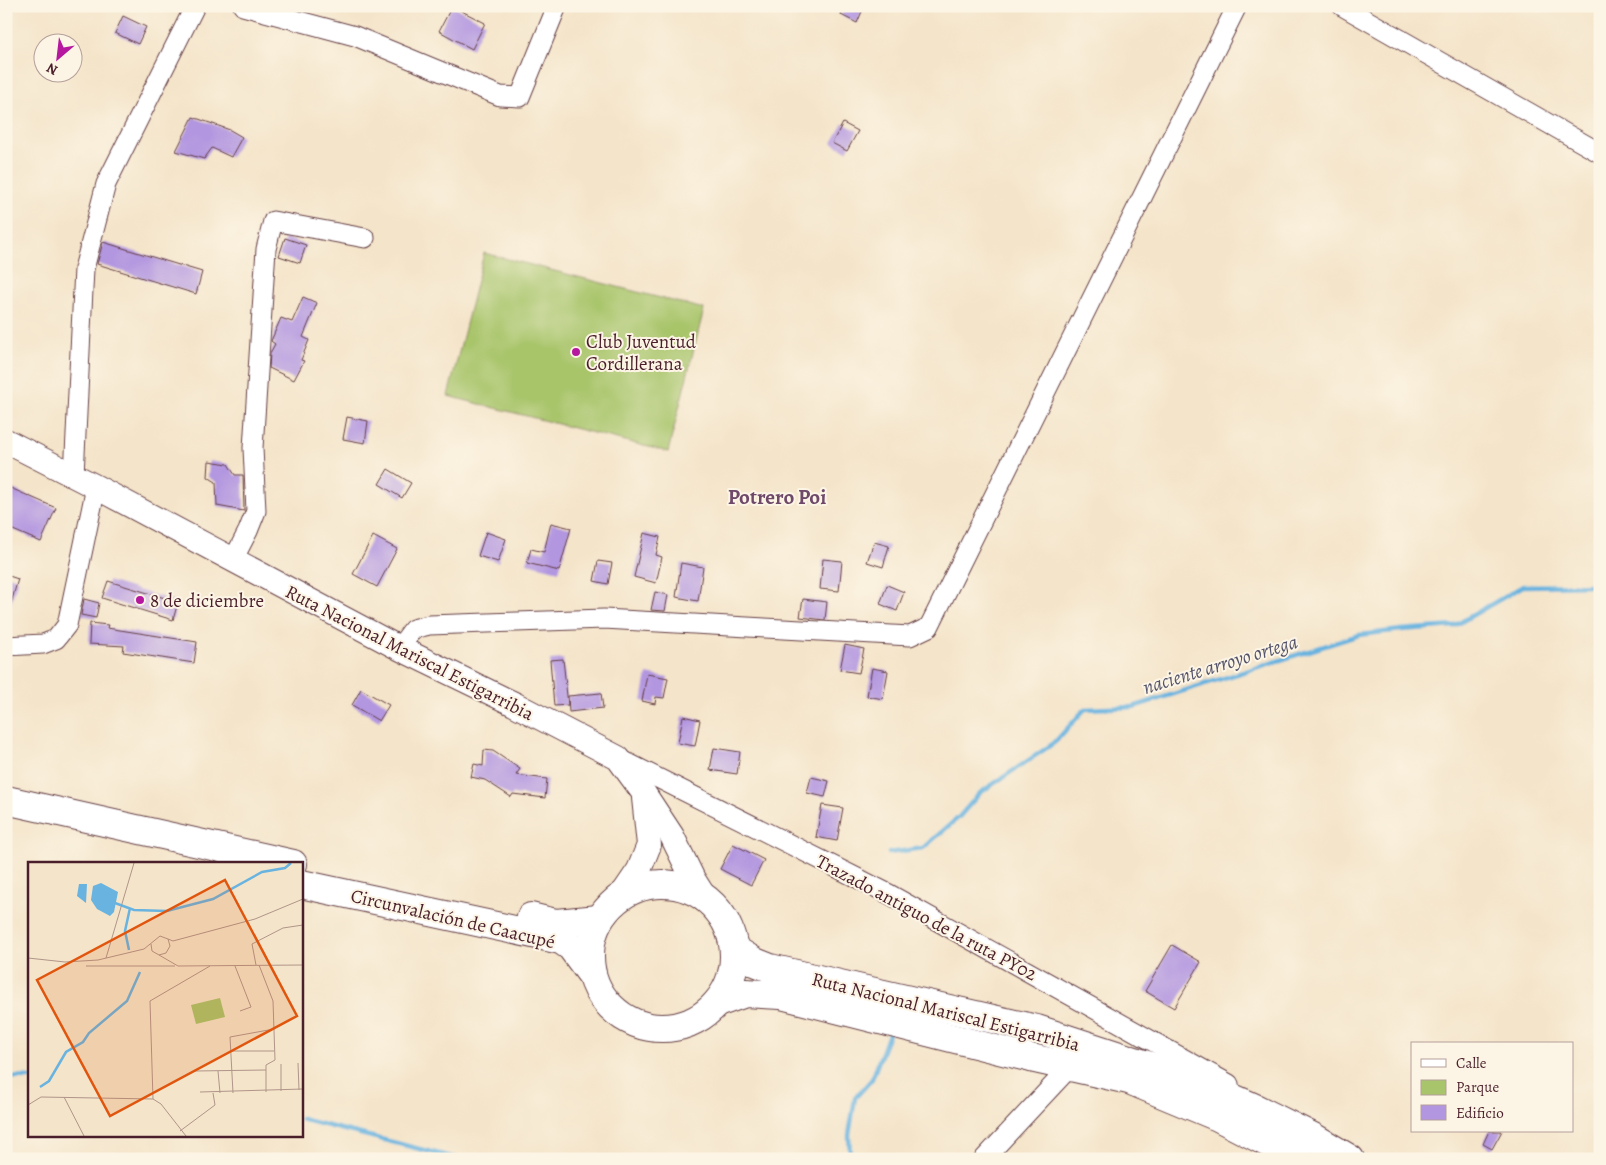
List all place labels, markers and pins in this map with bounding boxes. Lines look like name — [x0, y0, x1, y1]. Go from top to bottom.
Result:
place label: Club Juventud Cordillerana — [586, 329, 697, 377]
marker: Club Juventud Cordillerana — [570, 346, 582, 358]
place label: 8 de diciembre — [150, 588, 264, 614]
marker: 8 de diciembre — [134, 594, 146, 606]

